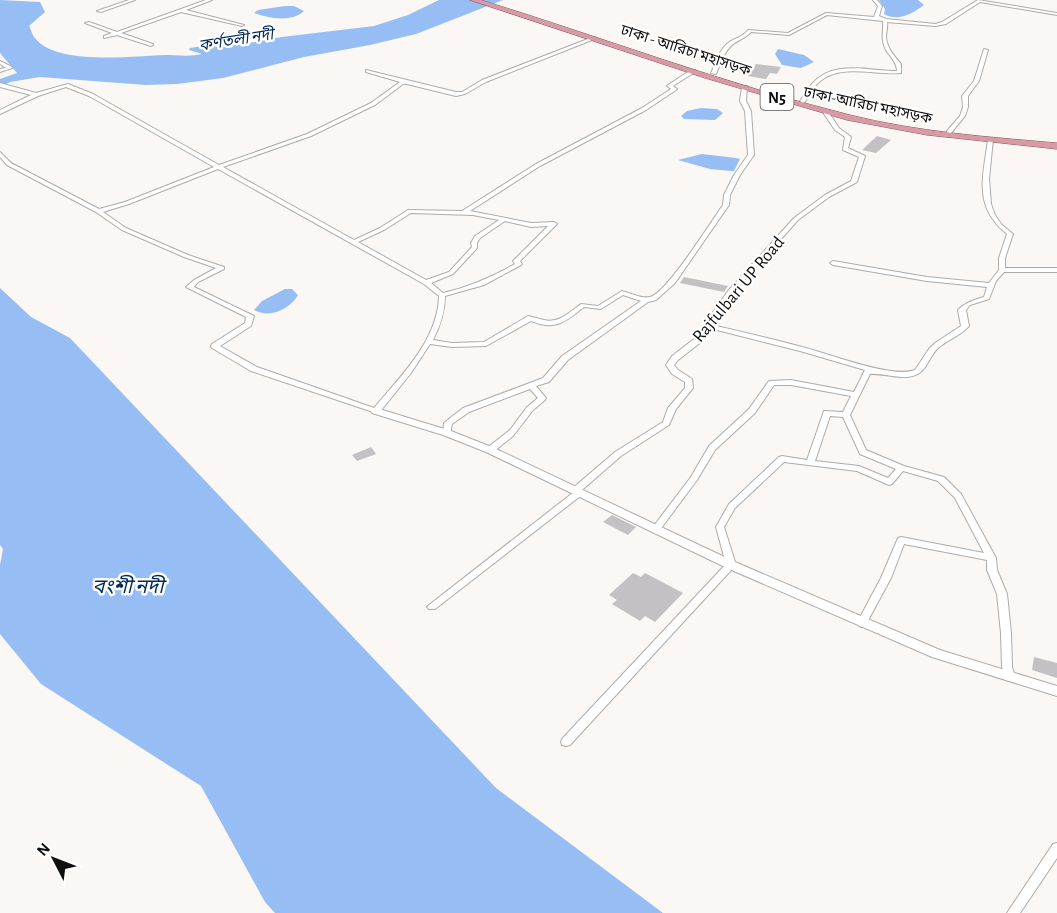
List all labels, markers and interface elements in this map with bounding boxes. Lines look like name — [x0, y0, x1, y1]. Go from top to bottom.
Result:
street label: ঢাকা - আরিচা মহাসড়ক — [618, 21, 754, 79]
water label: কর্ণতলী নদী — [197, 24, 277, 54]
street label: ঢাকা-আরিচা মহাসড়ক — [801, 83, 935, 127]
road number: N5 — [760, 84, 794, 110]
street label: Rajfulbari UP Road — [690, 233, 788, 346]
water label: বংশী নদী — [93, 574, 167, 597]
north arrow — [24, 829, 84, 889]
text: N — [34, 840, 53, 859]

